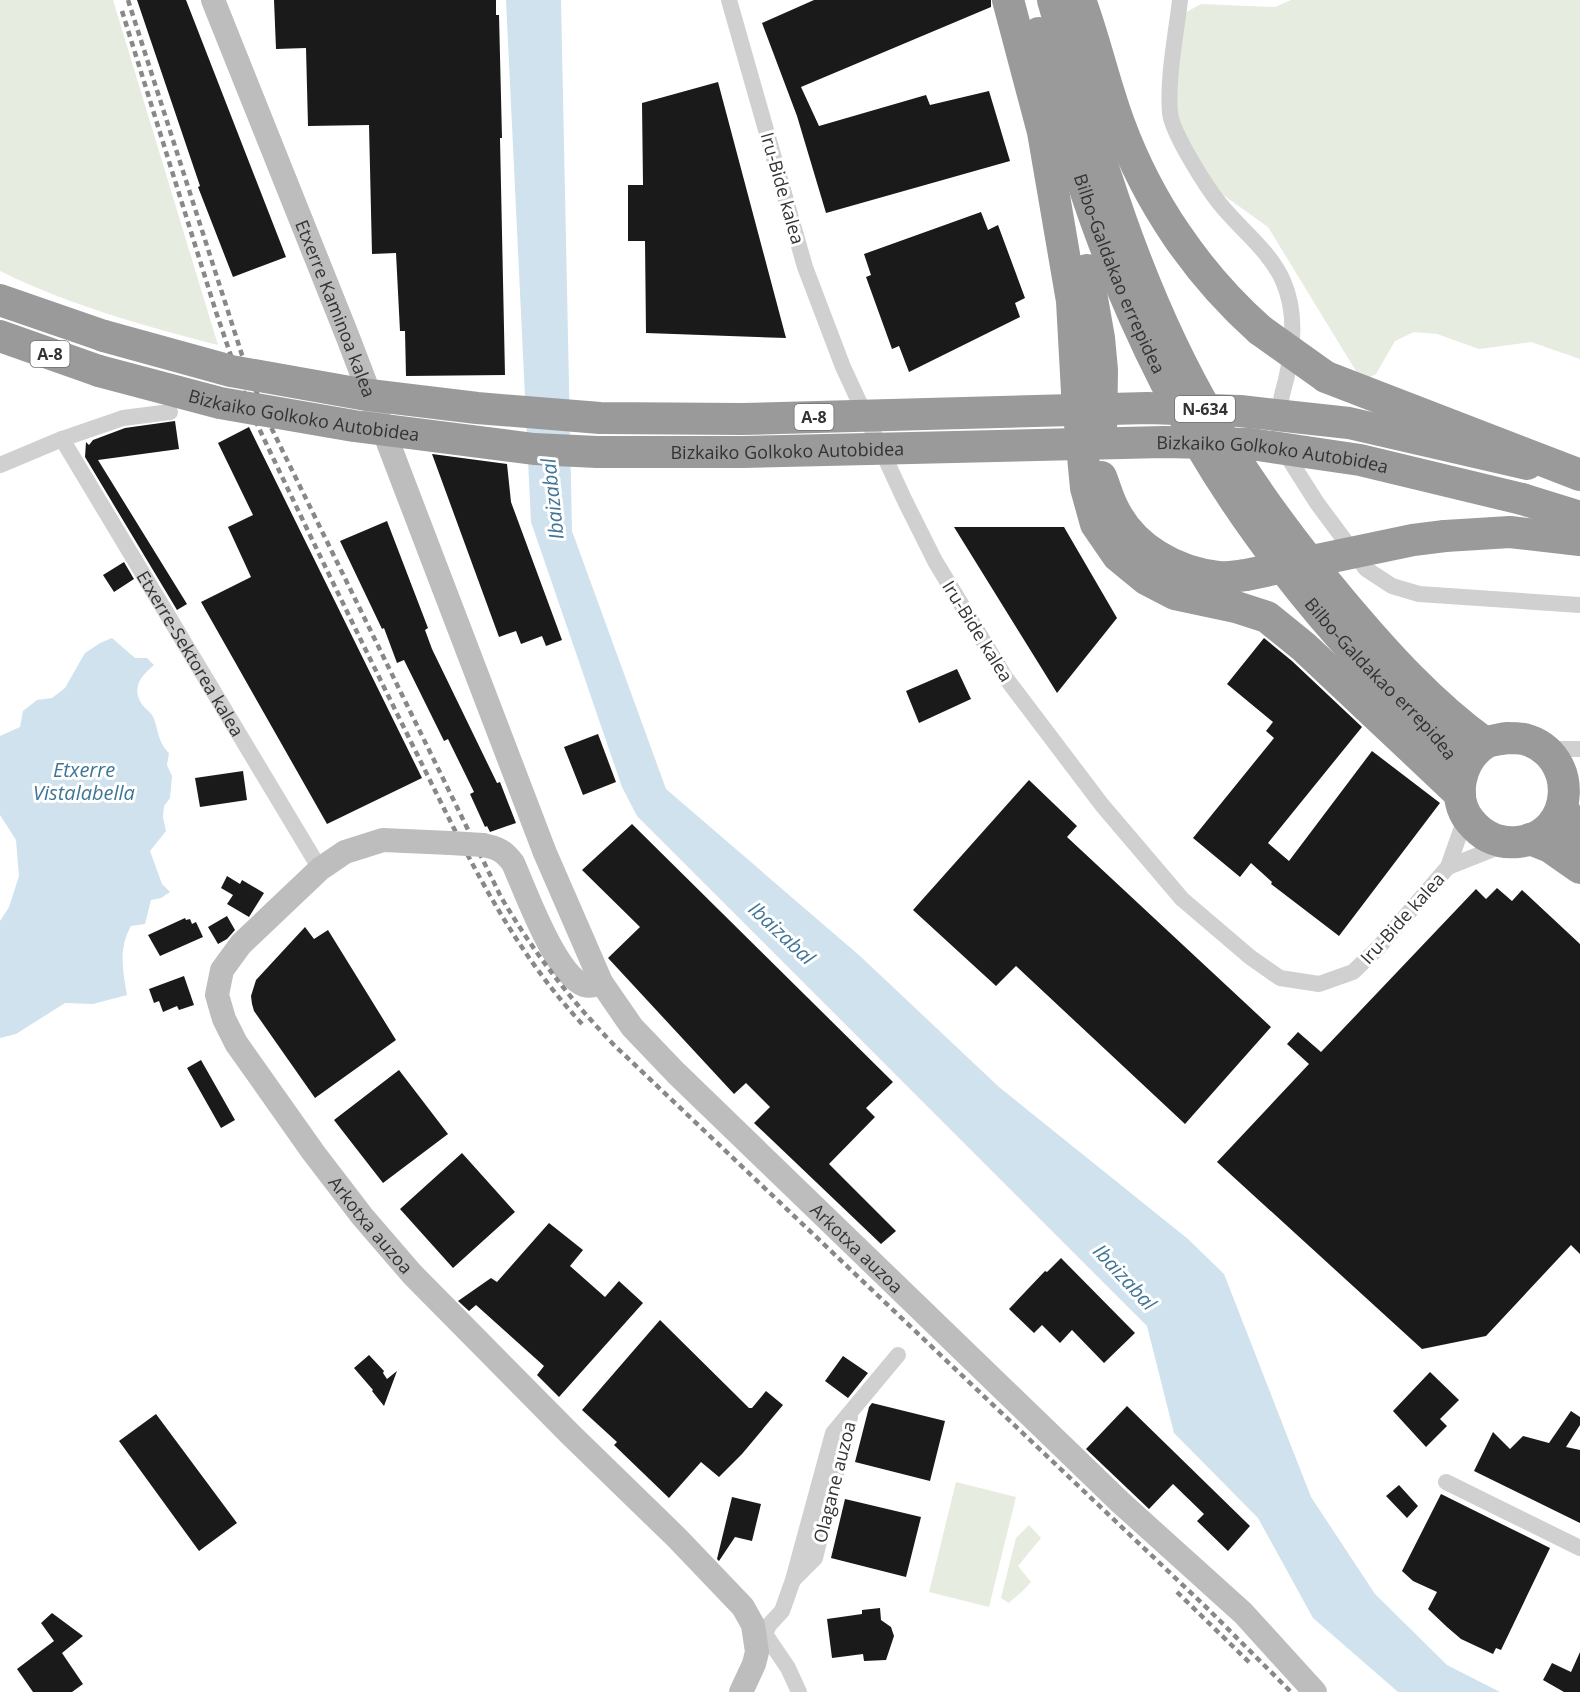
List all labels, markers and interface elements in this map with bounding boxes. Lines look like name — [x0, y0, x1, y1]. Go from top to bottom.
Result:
street label: Iru-Bide kalea — [756, 129, 810, 247]
street label: Bilbo-Galdakao errepidea — [1069, 171, 1171, 377]
street label: Etxerre Kaminoa kalea — [290, 216, 382, 400]
road number: A-8 — [31, 341, 70, 367]
street label: Bizkaiko Golkoko Autobidea — [186, 383, 421, 446]
road number: N-634 — [1175, 396, 1235, 422]
road number: A-8 — [794, 404, 834, 430]
street label: Bizkaiko Golkoko Autobidea — [1156, 430, 1391, 478]
street label: Bizkaiko Golkoko Autobidea — [670, 436, 904, 464]
water label: Ibaizabal — [534, 456, 570, 541]
street label: Etxerre-Sektorea kalea — [132, 566, 250, 741]
street label: Iru-Bide kalea — [937, 576, 1019, 686]
street label: Bilbo-Galdakao errepidea — [1300, 592, 1463, 764]
water label: Etxerre Vistalabella — [33, 756, 135, 806]
street label: Iru-Bide kalea — [1355, 867, 1449, 969]
water label: Ibaizabal — [743, 895, 822, 971]
street label: Arkotxa auzoa — [324, 1171, 418, 1279]
street label: Arkotxa auzoa — [806, 1198, 908, 1298]
water label: Ibaizabal — [1087, 1238, 1163, 1317]
street label: Olagane auzoa — [807, 1419, 861, 1545]

